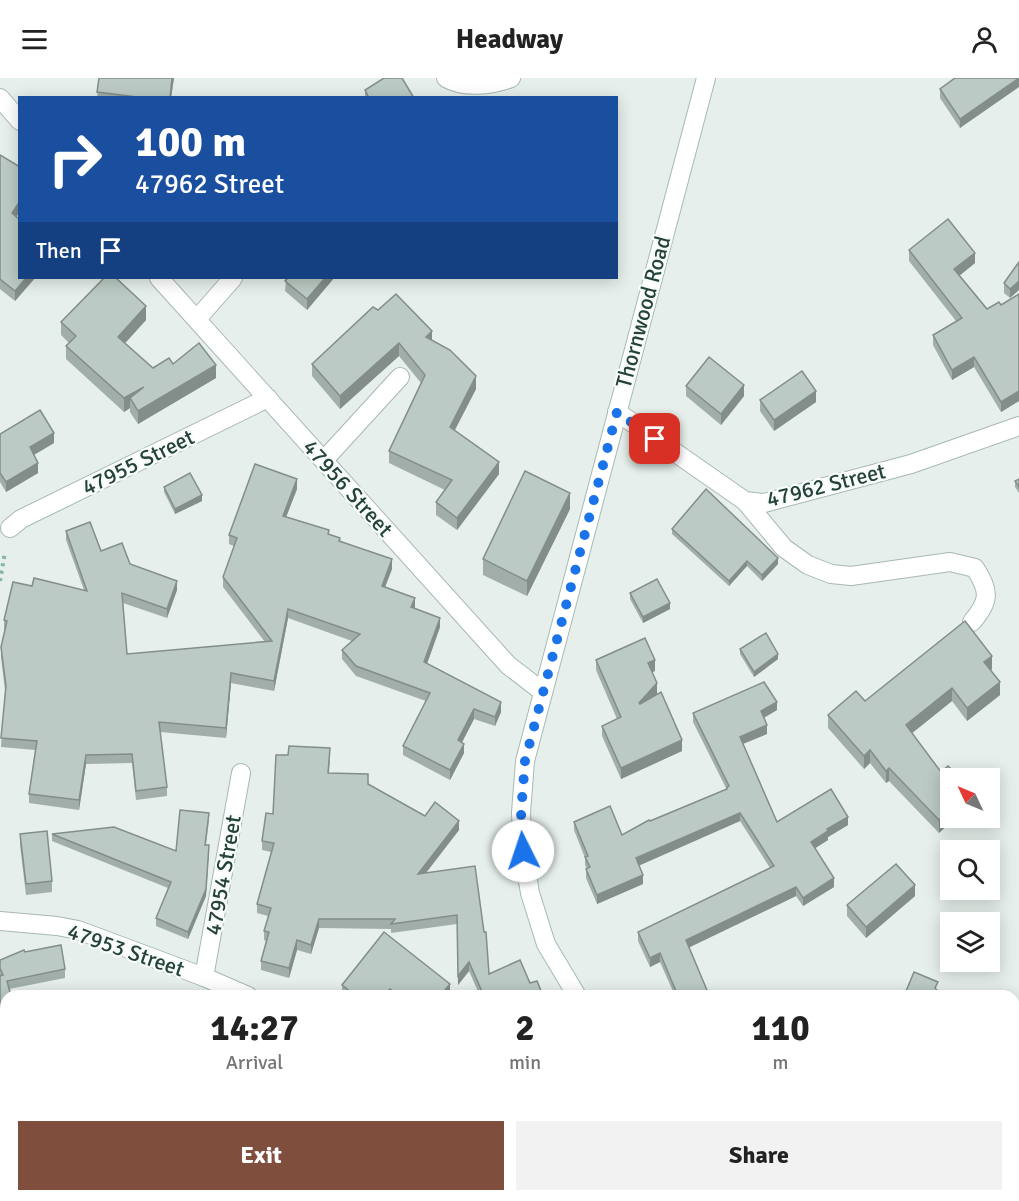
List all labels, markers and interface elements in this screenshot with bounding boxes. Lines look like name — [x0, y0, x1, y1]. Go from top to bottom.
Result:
icon: menu — [18, 23, 51, 56]
text: Headway — [456, 23, 563, 56]
icon: person — [968, 23, 1001, 56]
text: 100 m — [135, 117, 246, 168]
icon: right — [36, 120, 114, 198]
text: 47962 Street — [135, 168, 284, 201]
street label: Thornwood Road — [610, 233, 676, 391]
icon: arrive — [94, 234, 127, 267]
text: Then — [36, 237, 82, 264]
pin — [629, 413, 680, 464]
icon: arrive — [638, 422, 671, 455]
street label: 47955 Street — [77, 423, 199, 501]
street label: 47956 Street — [297, 434, 399, 542]
street label: 47962 Street — [764, 457, 889, 513]
north arrow — [940, 768, 1000, 828]
map controls — [940, 768, 1000, 972]
street label: 47954 Street — [199, 813, 247, 937]
position arrow — [491, 819, 555, 883]
button: search — [940, 840, 1000, 900]
button: layers — [940, 912, 1000, 972]
street label: 47953 Street — [64, 917, 188, 983]
text: 14:27 — [210, 1006, 299, 1051]
text: 2 — [515, 1006, 535, 1051]
text: 110 — [751, 1006, 810, 1051]
text: Arrival — [226, 1050, 283, 1075]
text: min — [509, 1050, 541, 1075]
text: m — [773, 1050, 789, 1075]
button: Exit — [18, 1121, 504, 1190]
button: Share — [516, 1121, 1002, 1190]

